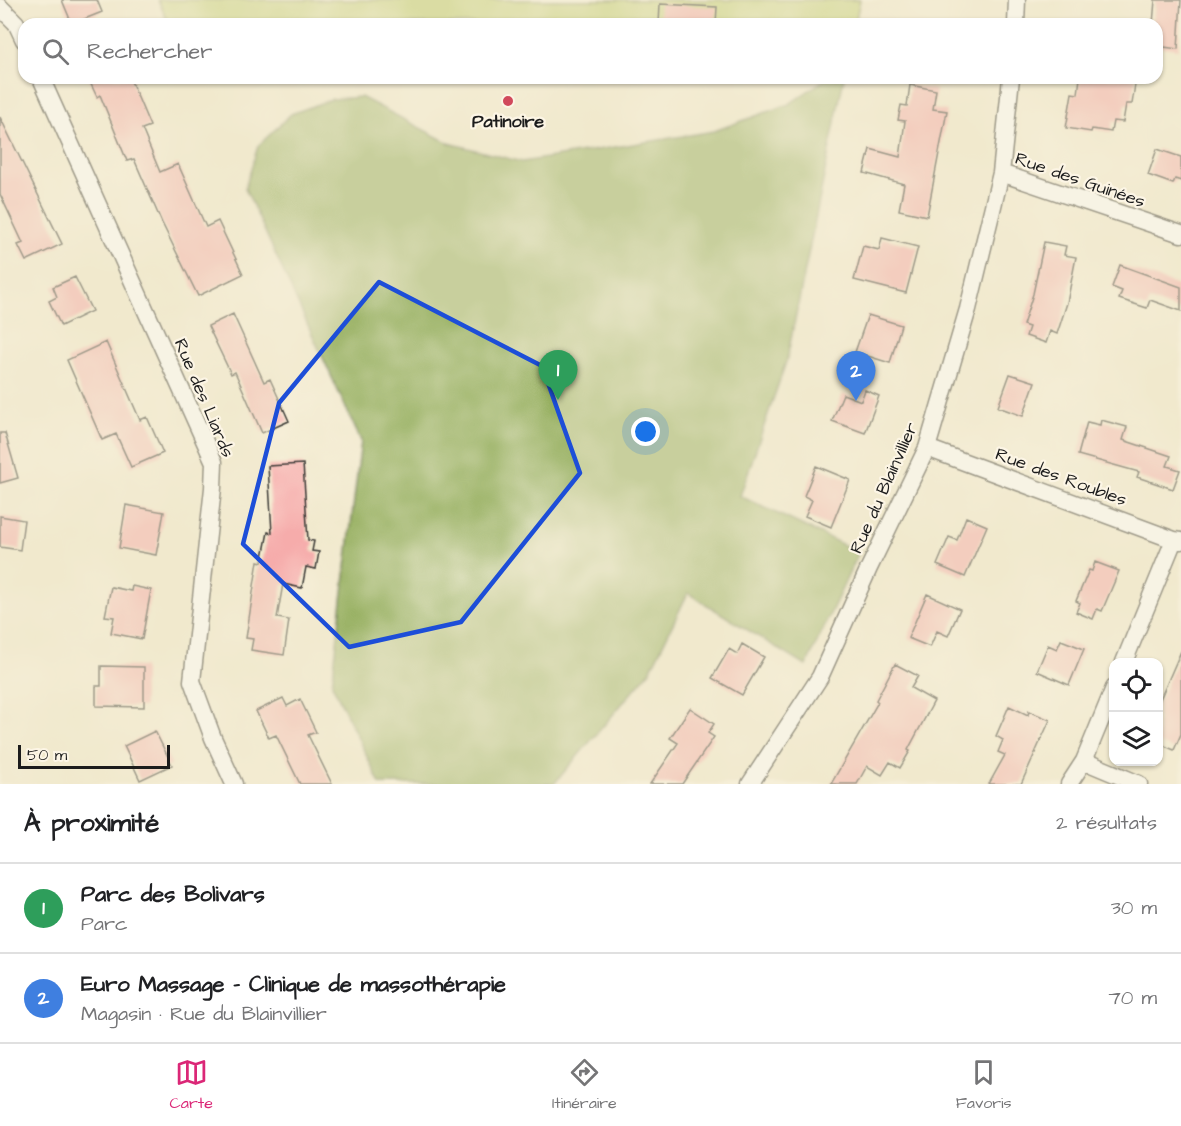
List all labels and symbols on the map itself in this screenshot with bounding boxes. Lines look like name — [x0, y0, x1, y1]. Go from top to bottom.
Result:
marker: Patinoire — [501, 94, 515, 108]
place label: Patinoire — [472, 109, 544, 134]
street label: Rue des Guinées — [1012, 146, 1148, 214]
street label: Rue des Liards — [168, 335, 240, 461]
pin: 1 — [538, 350, 578, 400]
pin: 2 — [836, 352, 876, 401]
your location — [631, 417, 660, 446]
street label: Rue du Blainvillier — [844, 418, 924, 558]
street label: Rue des Roubles — [992, 442, 1130, 512]
scale bar — [18, 742, 170, 770]

